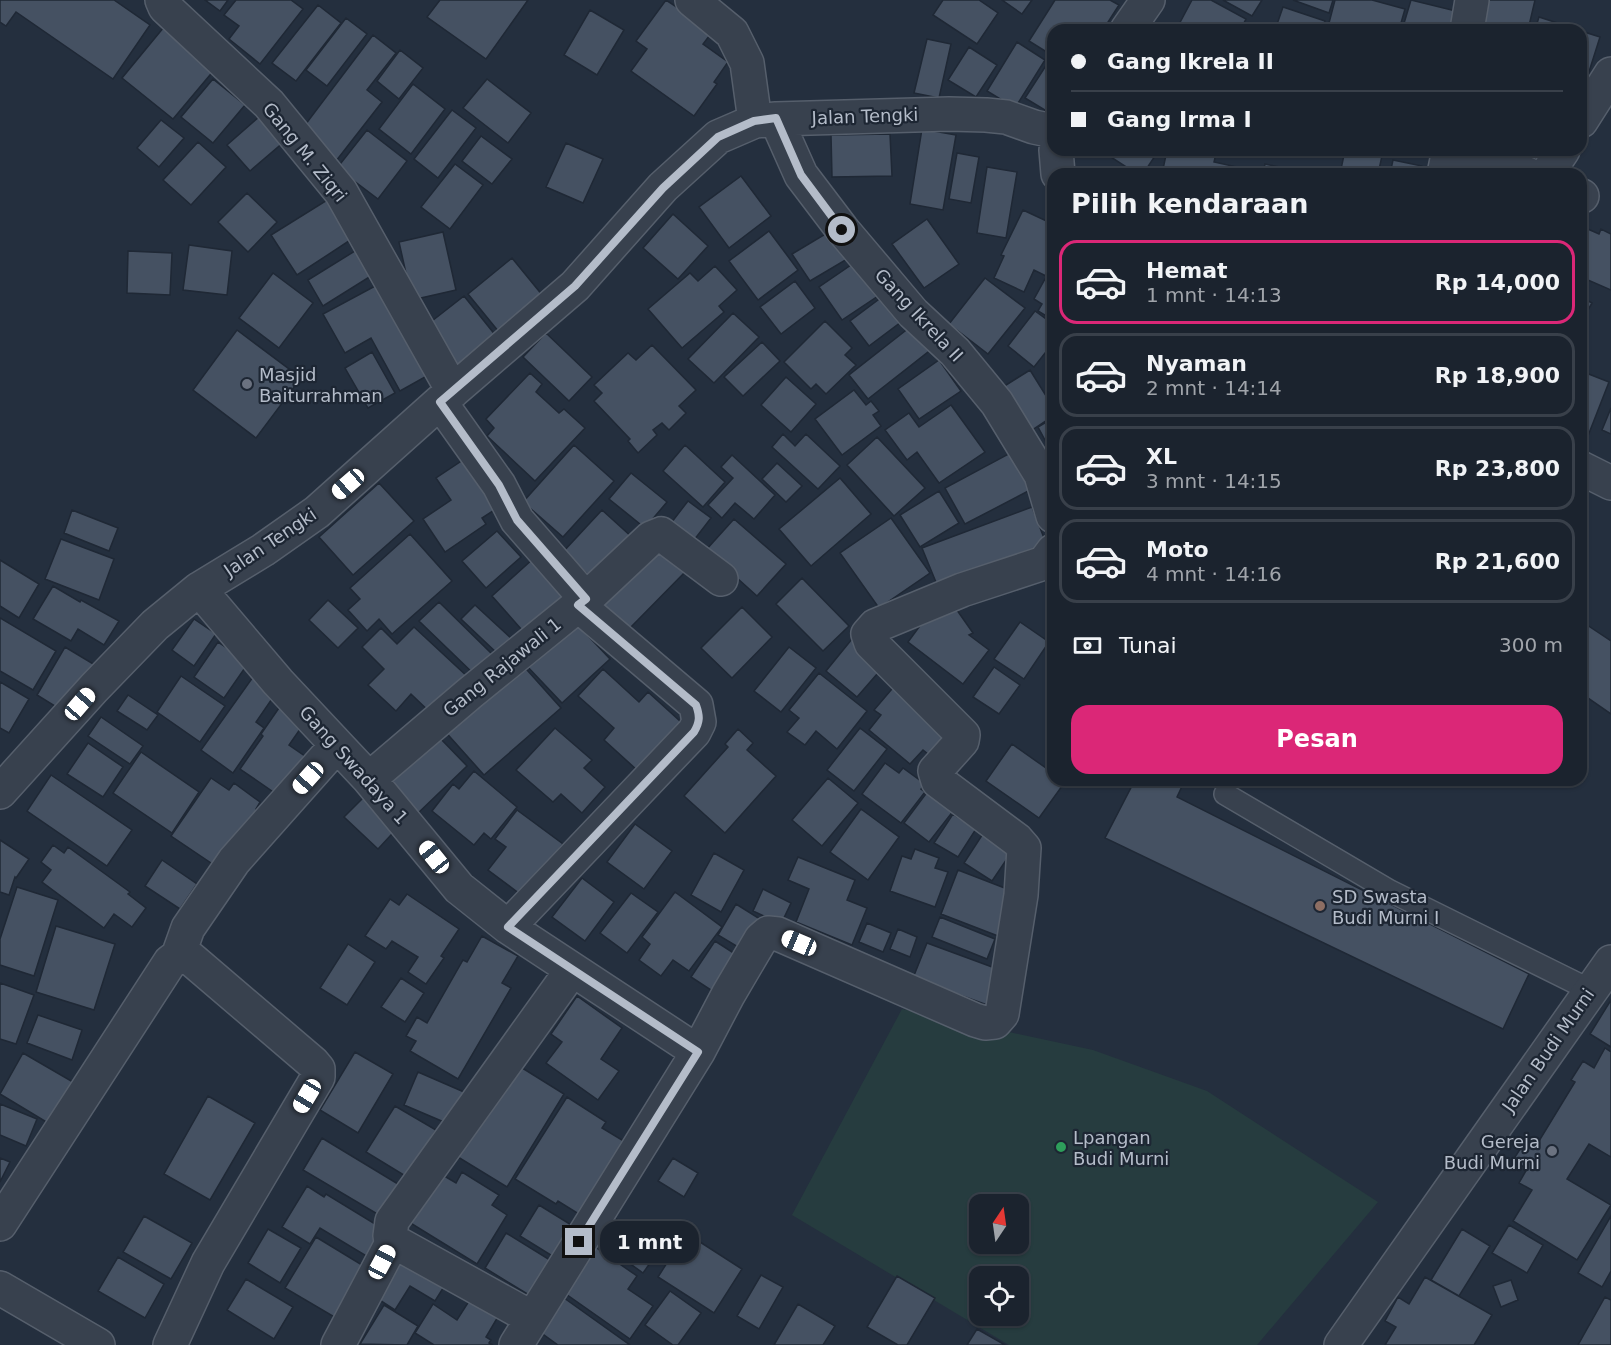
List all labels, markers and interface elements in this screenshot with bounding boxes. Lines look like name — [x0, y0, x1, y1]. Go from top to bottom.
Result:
text: Gang Ikrela II — [1107, 49, 1274, 74]
street label: Gang M. Ziqri — [259, 98, 351, 206]
street label: Jalan Tengki — [810, 104, 919, 128]
text: Gang Irma I — [1107, 107, 1252, 132]
text: Pilih kendaraan — [1071, 188, 1308, 219]
route start — [828, 216, 855, 243]
icon: car — [1074, 255, 1128, 309]
text: Hemat — [1146, 258, 1228, 283]
street label: Gang Ikrela II — [870, 264, 968, 366]
text: Rp 14,000 — [1435, 270, 1560, 295]
text: 1 mnt · 14:13 — [1146, 283, 1282, 307]
icon: car — [1074, 348, 1128, 402]
text: Nyaman — [1146, 351, 1247, 376]
text: Rp 18,900 — [1435, 363, 1560, 388]
place label: Masjid Baiturrahman — [259, 364, 383, 406]
text: 2 mnt · 14:14 — [1146, 376, 1282, 400]
marker: Masjid Baiturrahman — [240, 377, 254, 391]
icon: car — [1074, 441, 1128, 495]
text: XL — [1146, 444, 1177, 469]
text: Rp 23,800 — [1435, 456, 1560, 481]
car — [329, 465, 367, 503]
text: 3 mnt · 14:15 — [1146, 469, 1282, 493]
street label: Jalan Tengki — [219, 503, 320, 581]
icon: car — [1074, 534, 1128, 588]
text: Moto — [1146, 537, 1209, 562]
text: Rp 21,600 — [1435, 549, 1560, 574]
text: 4 mnt · 14:16 — [1146, 562, 1282, 586]
street label: Gang Rajawali 1 — [439, 613, 565, 721]
icon: cash — [1071, 629, 1104, 662]
text: Tunai — [1119, 633, 1177, 658]
text: 300 m — [1499, 633, 1563, 657]
car — [61, 685, 99, 723]
street label: Gang Swadaya 1 — [295, 701, 413, 829]
button: Pesan — [1071, 705, 1563, 774]
car — [289, 759, 327, 797]
car — [416, 837, 452, 877]
place label: SD Swasta Budi Murni I — [1332, 886, 1439, 928]
marker: SD Swasta Budi Murni I — [1313, 899, 1327, 913]
car — [779, 928, 819, 958]
street label: Jalan Budi Murni — [1497, 984, 1598, 1117]
car — [290, 1076, 324, 1116]
place label: Lpangan Budi Murni — [1073, 1127, 1169, 1169]
place label: Gereja Budi Murni — [1444, 1131, 1540, 1173]
marker: Lpangan Budi Murni — [1054, 1140, 1068, 1154]
marker: Gereja Budi Murni — [1545, 1144, 1559, 1158]
north arrow — [969, 1194, 1029, 1254]
map controls — [969, 1194, 1029, 1326]
callout: 1 mnt — [600, 1221, 699, 1263]
route end — [565, 1228, 592, 1255]
text: 1 mnt — [617, 1230, 682, 1254]
car — [366, 1242, 398, 1282]
button: locate — [969, 1266, 1029, 1326]

